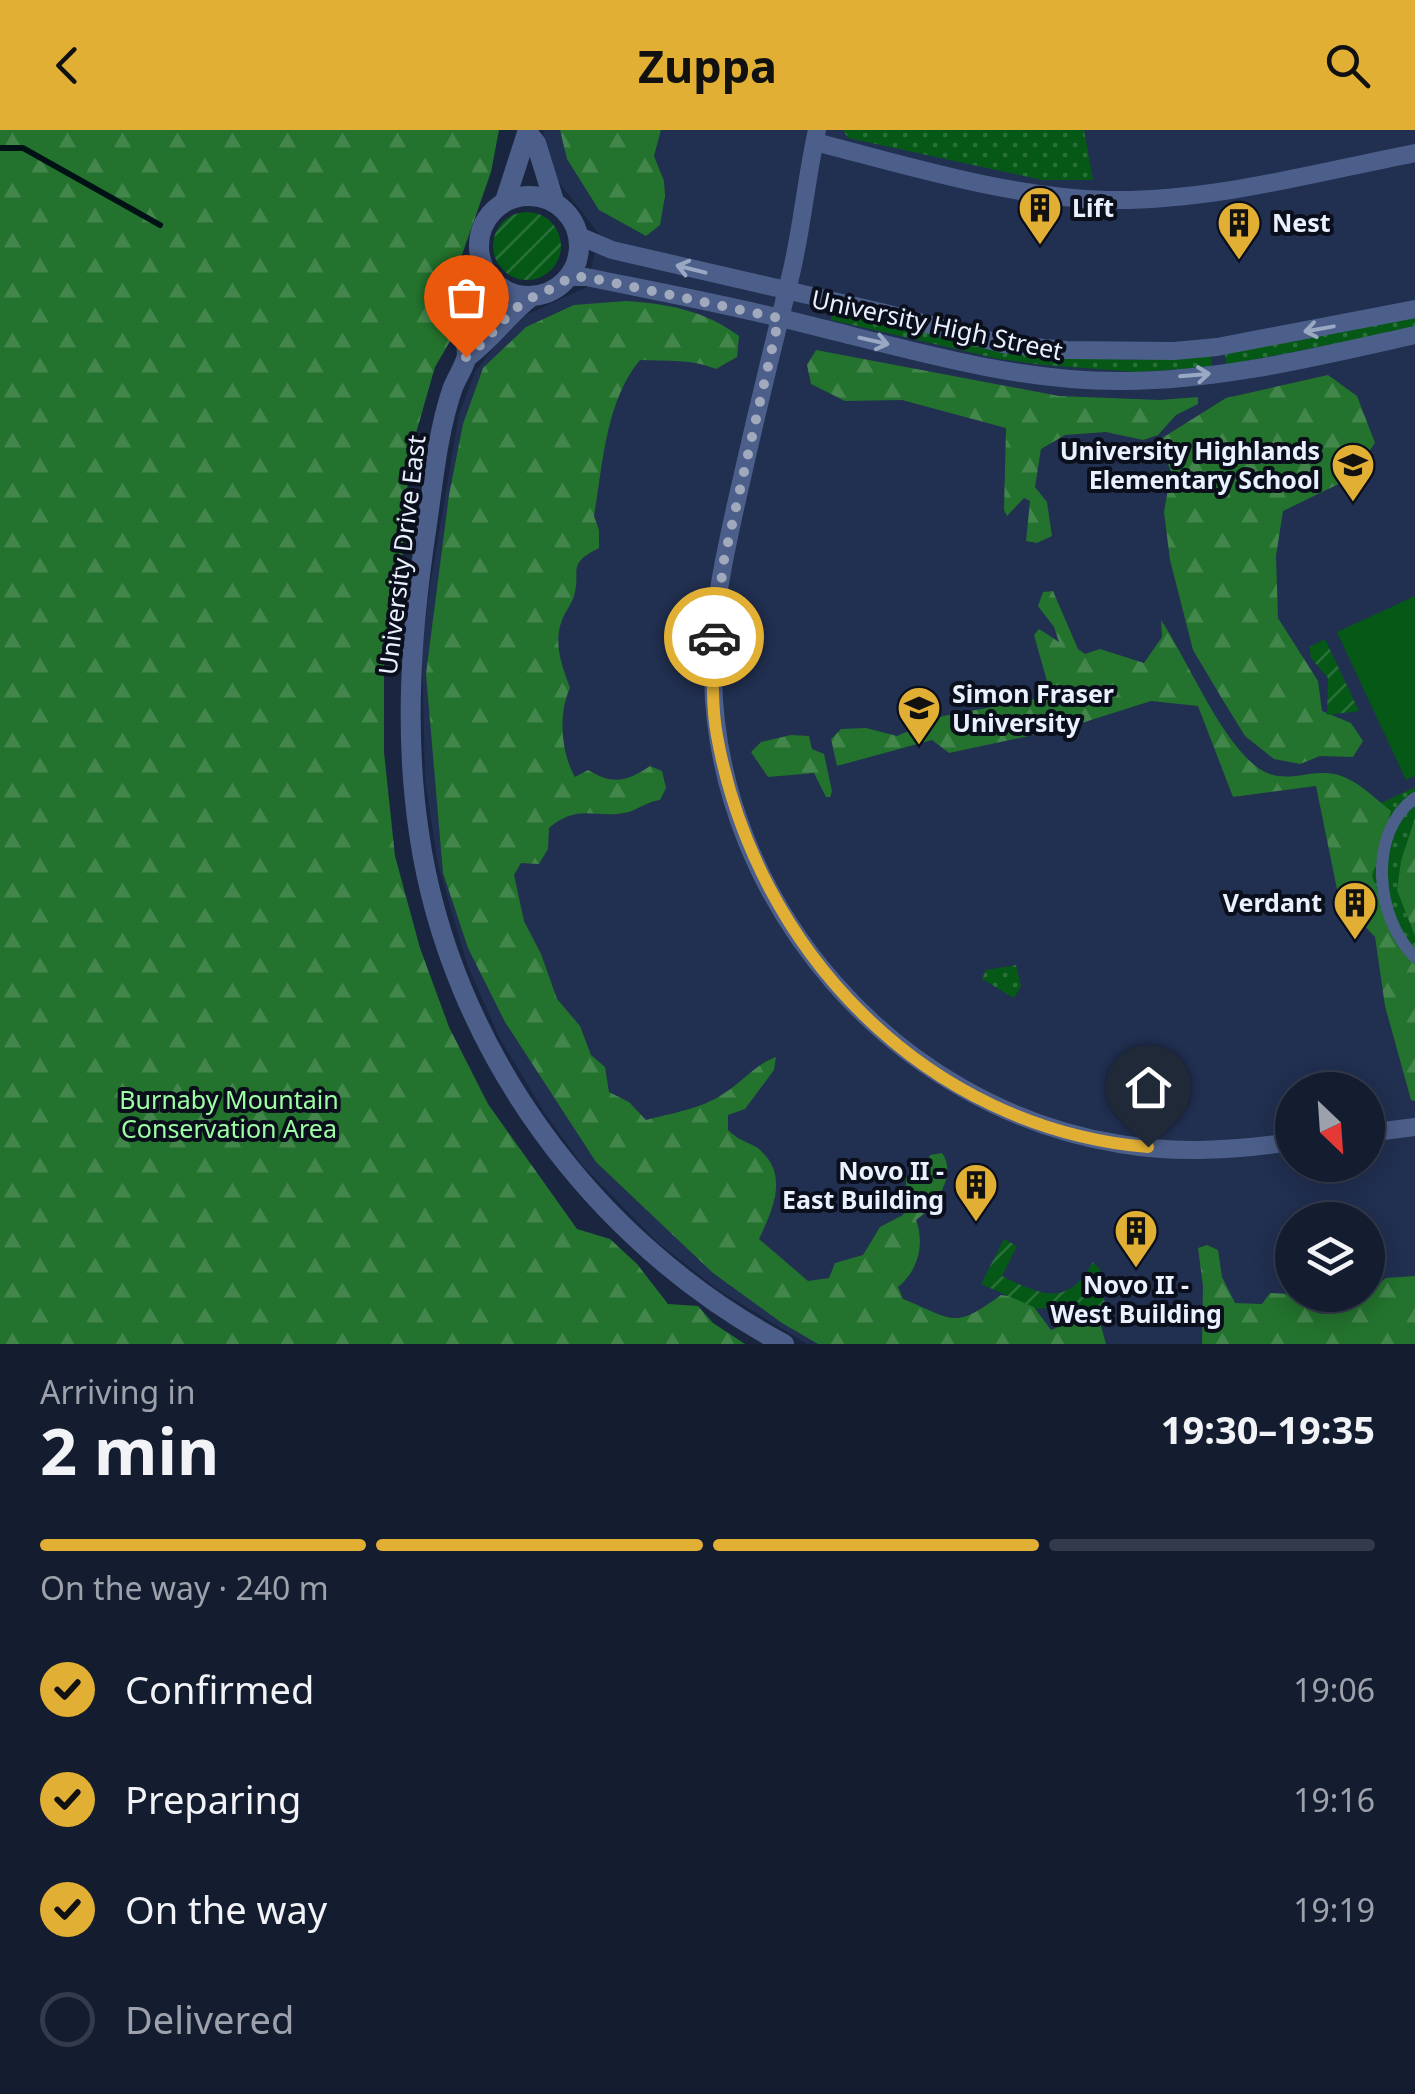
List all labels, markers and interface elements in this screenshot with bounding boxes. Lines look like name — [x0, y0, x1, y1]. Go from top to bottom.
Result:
text: Zuppa — [638, 35, 777, 96]
icon: back — [40, 38, 95, 93]
icon: search — [1320, 38, 1375, 93]
building icon: Lift — [1017, 185, 1063, 246]
place label: Lift — [1072, 190, 1114, 224]
building icon: Nest — [1216, 200, 1262, 261]
place label: Nest — [1272, 205, 1331, 239]
pin — [424, 255, 509, 358]
one-way arrow — [676, 259, 708, 277]
icon: bag — [439, 270, 494, 325]
street label: University High Street — [808, 281, 1066, 367]
one-way arrow — [1304, 320, 1336, 339]
one-way arrow — [857, 333, 889, 351]
one-way arrow — [1178, 366, 1210, 385]
street label: University Drive East — [369, 433, 433, 677]
place label: University Highlands Elementary School — [1060, 433, 1320, 496]
school or university icon: University Highlands Elementary School — [1330, 442, 1376, 503]
courier — [664, 587, 764, 687]
icon: car — [687, 610, 742, 665]
place label: Simon Fraser University — [952, 676, 1114, 739]
school or university icon: Simon Fraser University — [896, 685, 942, 746]
building icon: Verdant — [1332, 880, 1378, 941]
place label: Verdant — [1223, 885, 1322, 919]
pin — [1106, 1045, 1191, 1148]
icon: home — [1121, 1060, 1176, 1115]
north arrow — [1275, 1072, 1385, 1182]
map controls — [1275, 1072, 1385, 1312]
park label: Burnaby Mountain Conservation Area — [119, 1082, 339, 1145]
place label: Novo II - East Building — [782, 1153, 944, 1216]
building icon: Novo II - East Building — [953, 1162, 999, 1223]
button: layers — [1275, 1202, 1385, 1312]
building icon: Novo II - West Building — [1113, 1208, 1159, 1269]
place label: Novo II - West Building — [1050, 1267, 1222, 1330]
text: Arriving in — [40, 1370, 195, 1413]
text: 19:30–19:35 — [1161, 1403, 1375, 1455]
text: 2 min — [40, 1406, 219, 1494]
text: On the way · 240 m — [40, 1566, 329, 1609]
icon: check — [40, 1662, 95, 1717]
text: Confirmed — [125, 1663, 314, 1715]
text: 19:06 — [1293, 1668, 1375, 1711]
icon: check — [40, 1772, 95, 1827]
text: Preparing — [125, 1773, 301, 1825]
text: 19:16 — [1293, 1778, 1375, 1821]
icon: check — [40, 1882, 95, 1937]
text: On the way — [125, 1883, 327, 1935]
text: 19:19 — [1293, 1888, 1375, 1931]
text: Delivered — [125, 1993, 294, 2045]

